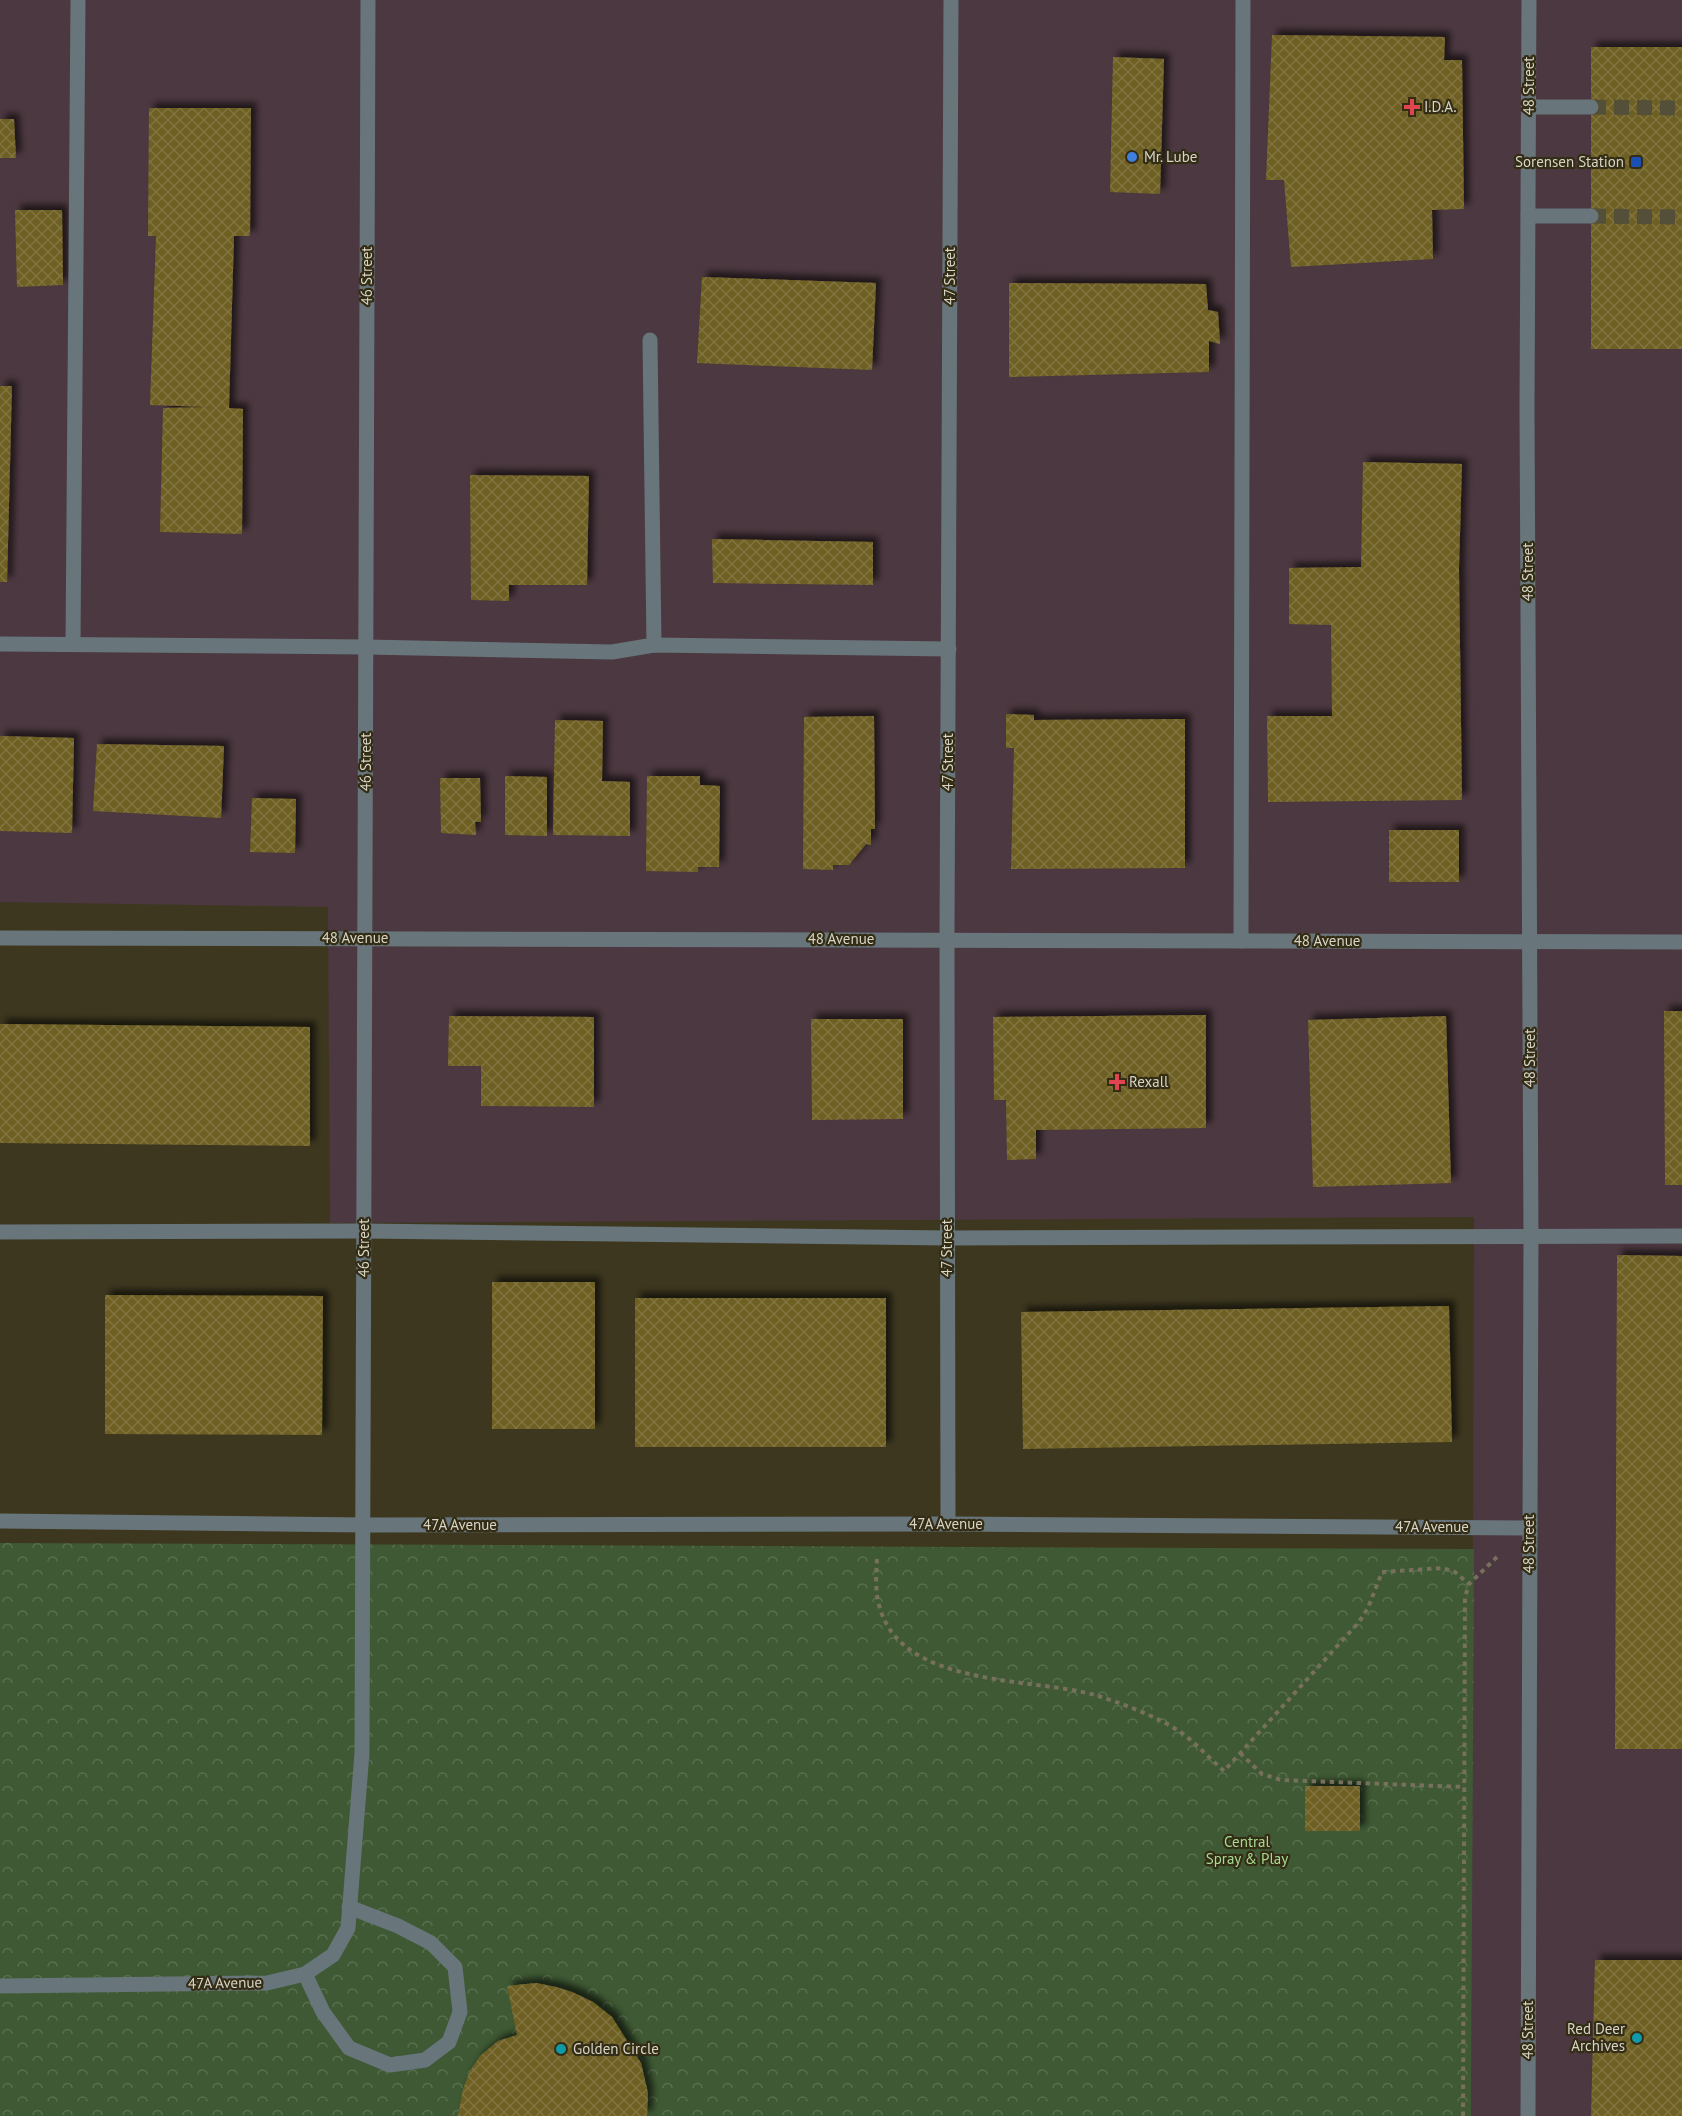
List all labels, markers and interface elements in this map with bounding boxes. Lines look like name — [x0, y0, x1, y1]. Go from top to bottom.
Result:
street label: 48 Street — [1519, 57, 1538, 115]
place label: I.D.A. — [1424, 97, 1457, 116]
marker: I.D.A. — [1405, 100, 1419, 114]
place label: Mr. Lube — [1144, 147, 1197, 166]
marker: Mr. Lube — [1125, 150, 1139, 164]
place label: Sorensen Station — [1515, 152, 1624, 171]
marker: Sorensen Station — [1629, 155, 1643, 169]
street label: 46 Street — [357, 247, 376, 305]
street label: 47 Street — [940, 247, 959, 305]
street label: 48 Street — [1518, 543, 1537, 601]
street label: 46 Street — [356, 733, 375, 791]
street label: 47 Street — [938, 733, 957, 791]
street label: 48 Avenue — [322, 928, 388, 947]
street label: 48 Avenue — [808, 929, 874, 948]
street label: 48 Avenue — [1294, 931, 1360, 950]
street label: 48 Street — [1520, 1029, 1539, 1087]
place label: Rexall — [1129, 1072, 1169, 1091]
marker: Rexall — [1110, 1075, 1124, 1089]
street label: 46 Street — [354, 1219, 373, 1277]
street label: 47 Street — [937, 1219, 956, 1277]
street label: 47A Avenue — [909, 1514, 983, 1533]
street label: 47A Avenue — [423, 1515, 497, 1534]
street label: 48 Street — [1519, 1515, 1538, 1573]
street label: 47A Avenue — [1395, 1517, 1469, 1536]
park label: Central Spray & Play — [1206, 1832, 1288, 1868]
street label: 47A Avenue — [188, 1972, 262, 1993]
street label: 48 Street — [1518, 2001, 1537, 2059]
place label: Red Deer Archives — [1567, 2019, 1625, 2055]
marker: Red Deer Archives — [1630, 2031, 1644, 2045]
place label: Golden Circle — [573, 2039, 659, 2058]
marker: Golden Circle — [554, 2042, 568, 2056]

